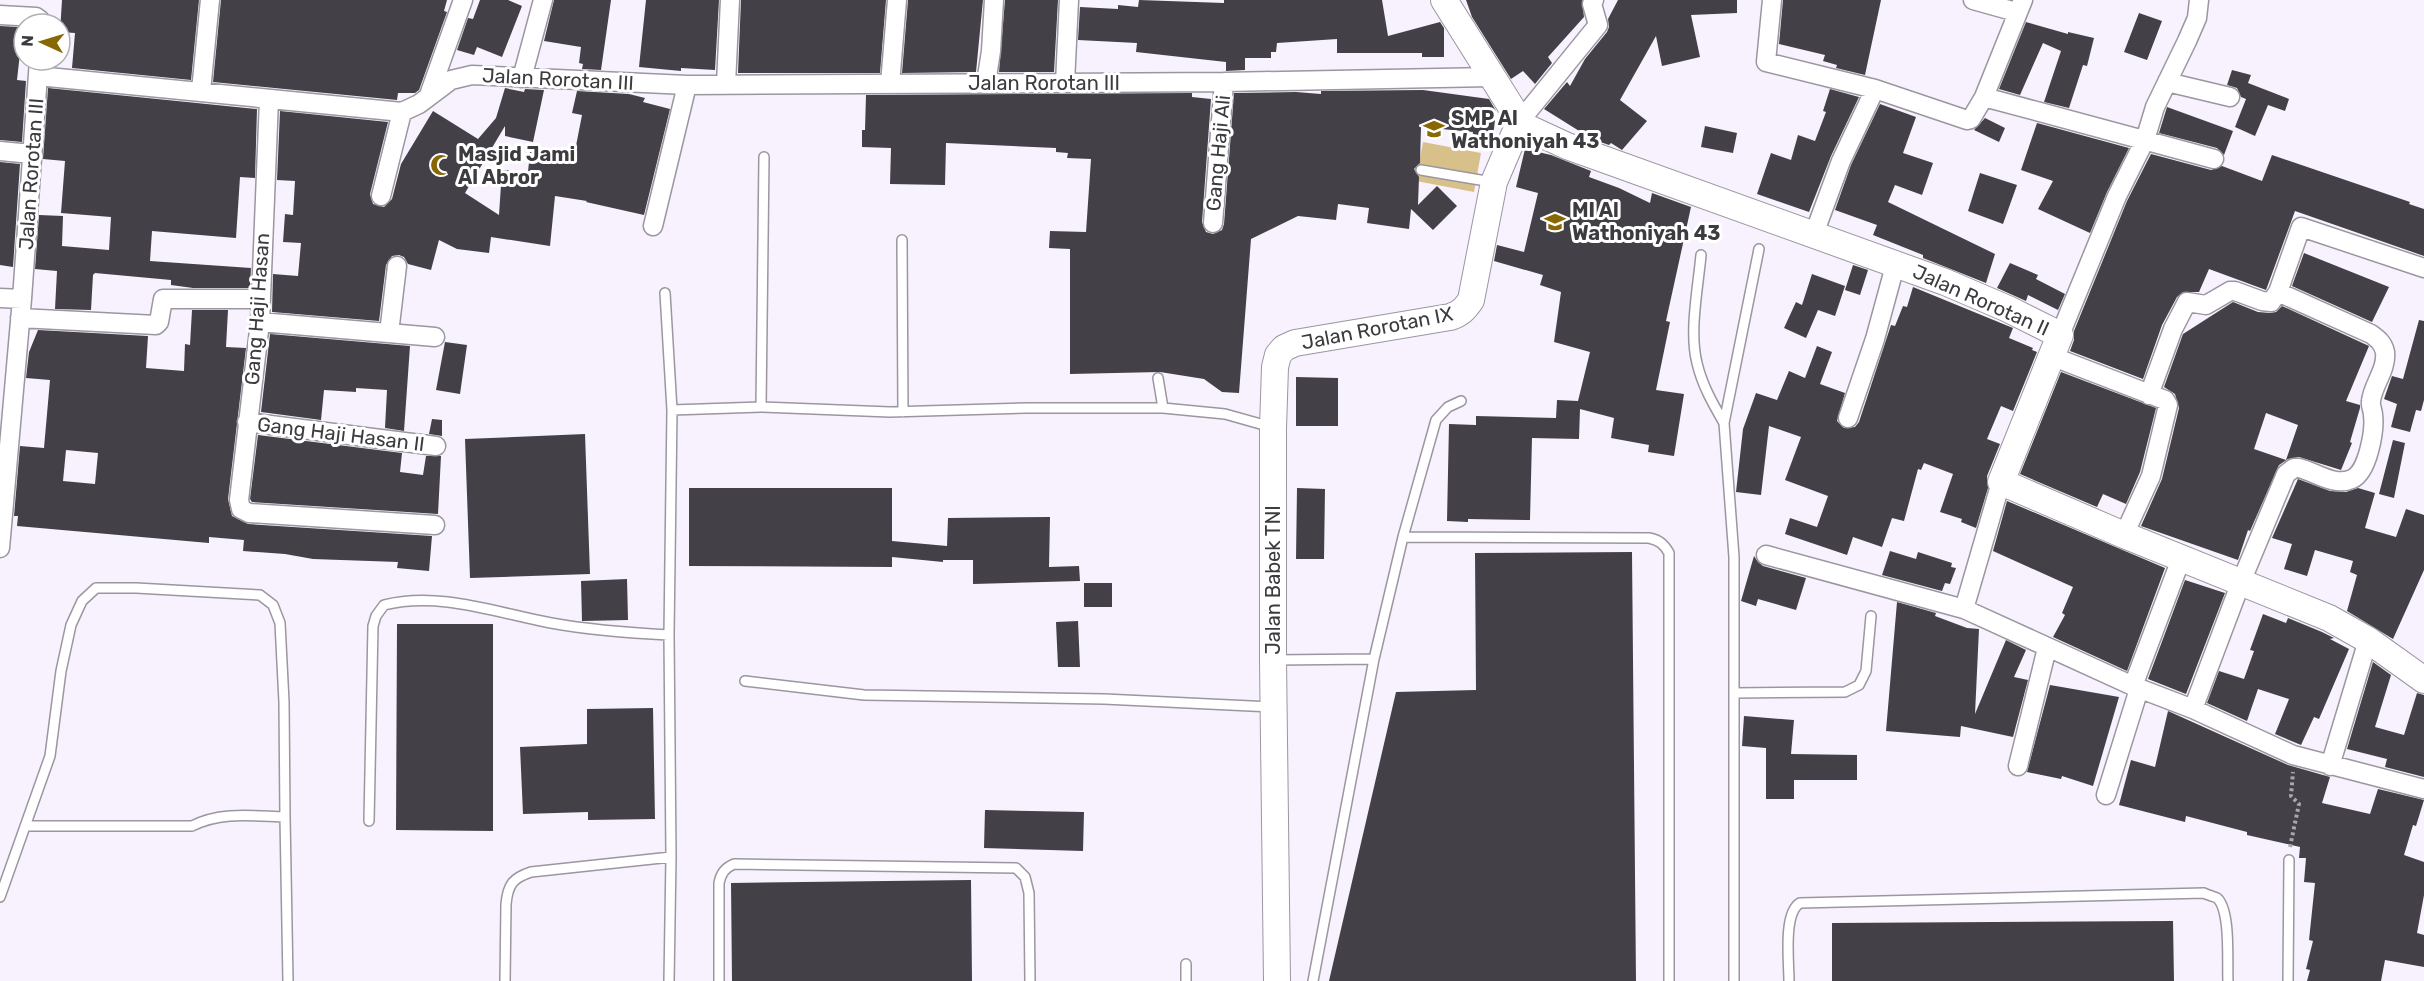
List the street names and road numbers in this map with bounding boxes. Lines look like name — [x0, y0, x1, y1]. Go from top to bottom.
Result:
street label: Jalan Rorotan III — [481, 63, 635, 95]
street label: Jalan Rorotan III — [968, 71, 1120, 95]
street label: Gang Haji Ali — [1201, 94, 1235, 212]
street label: Jalan Rorotan III — [14, 97, 48, 251]
street label: Gang Haji Hasan — [240, 232, 274, 386]
street label: Jalan Rorotan II — [1909, 259, 2053, 341]
street label: Jalan Rorotan IX — [1299, 301, 1455, 354]
street label: Gang Haji Hasan II — [256, 412, 426, 456]
street label: Jalan Babek TNI — [1261, 505, 1285, 655]

